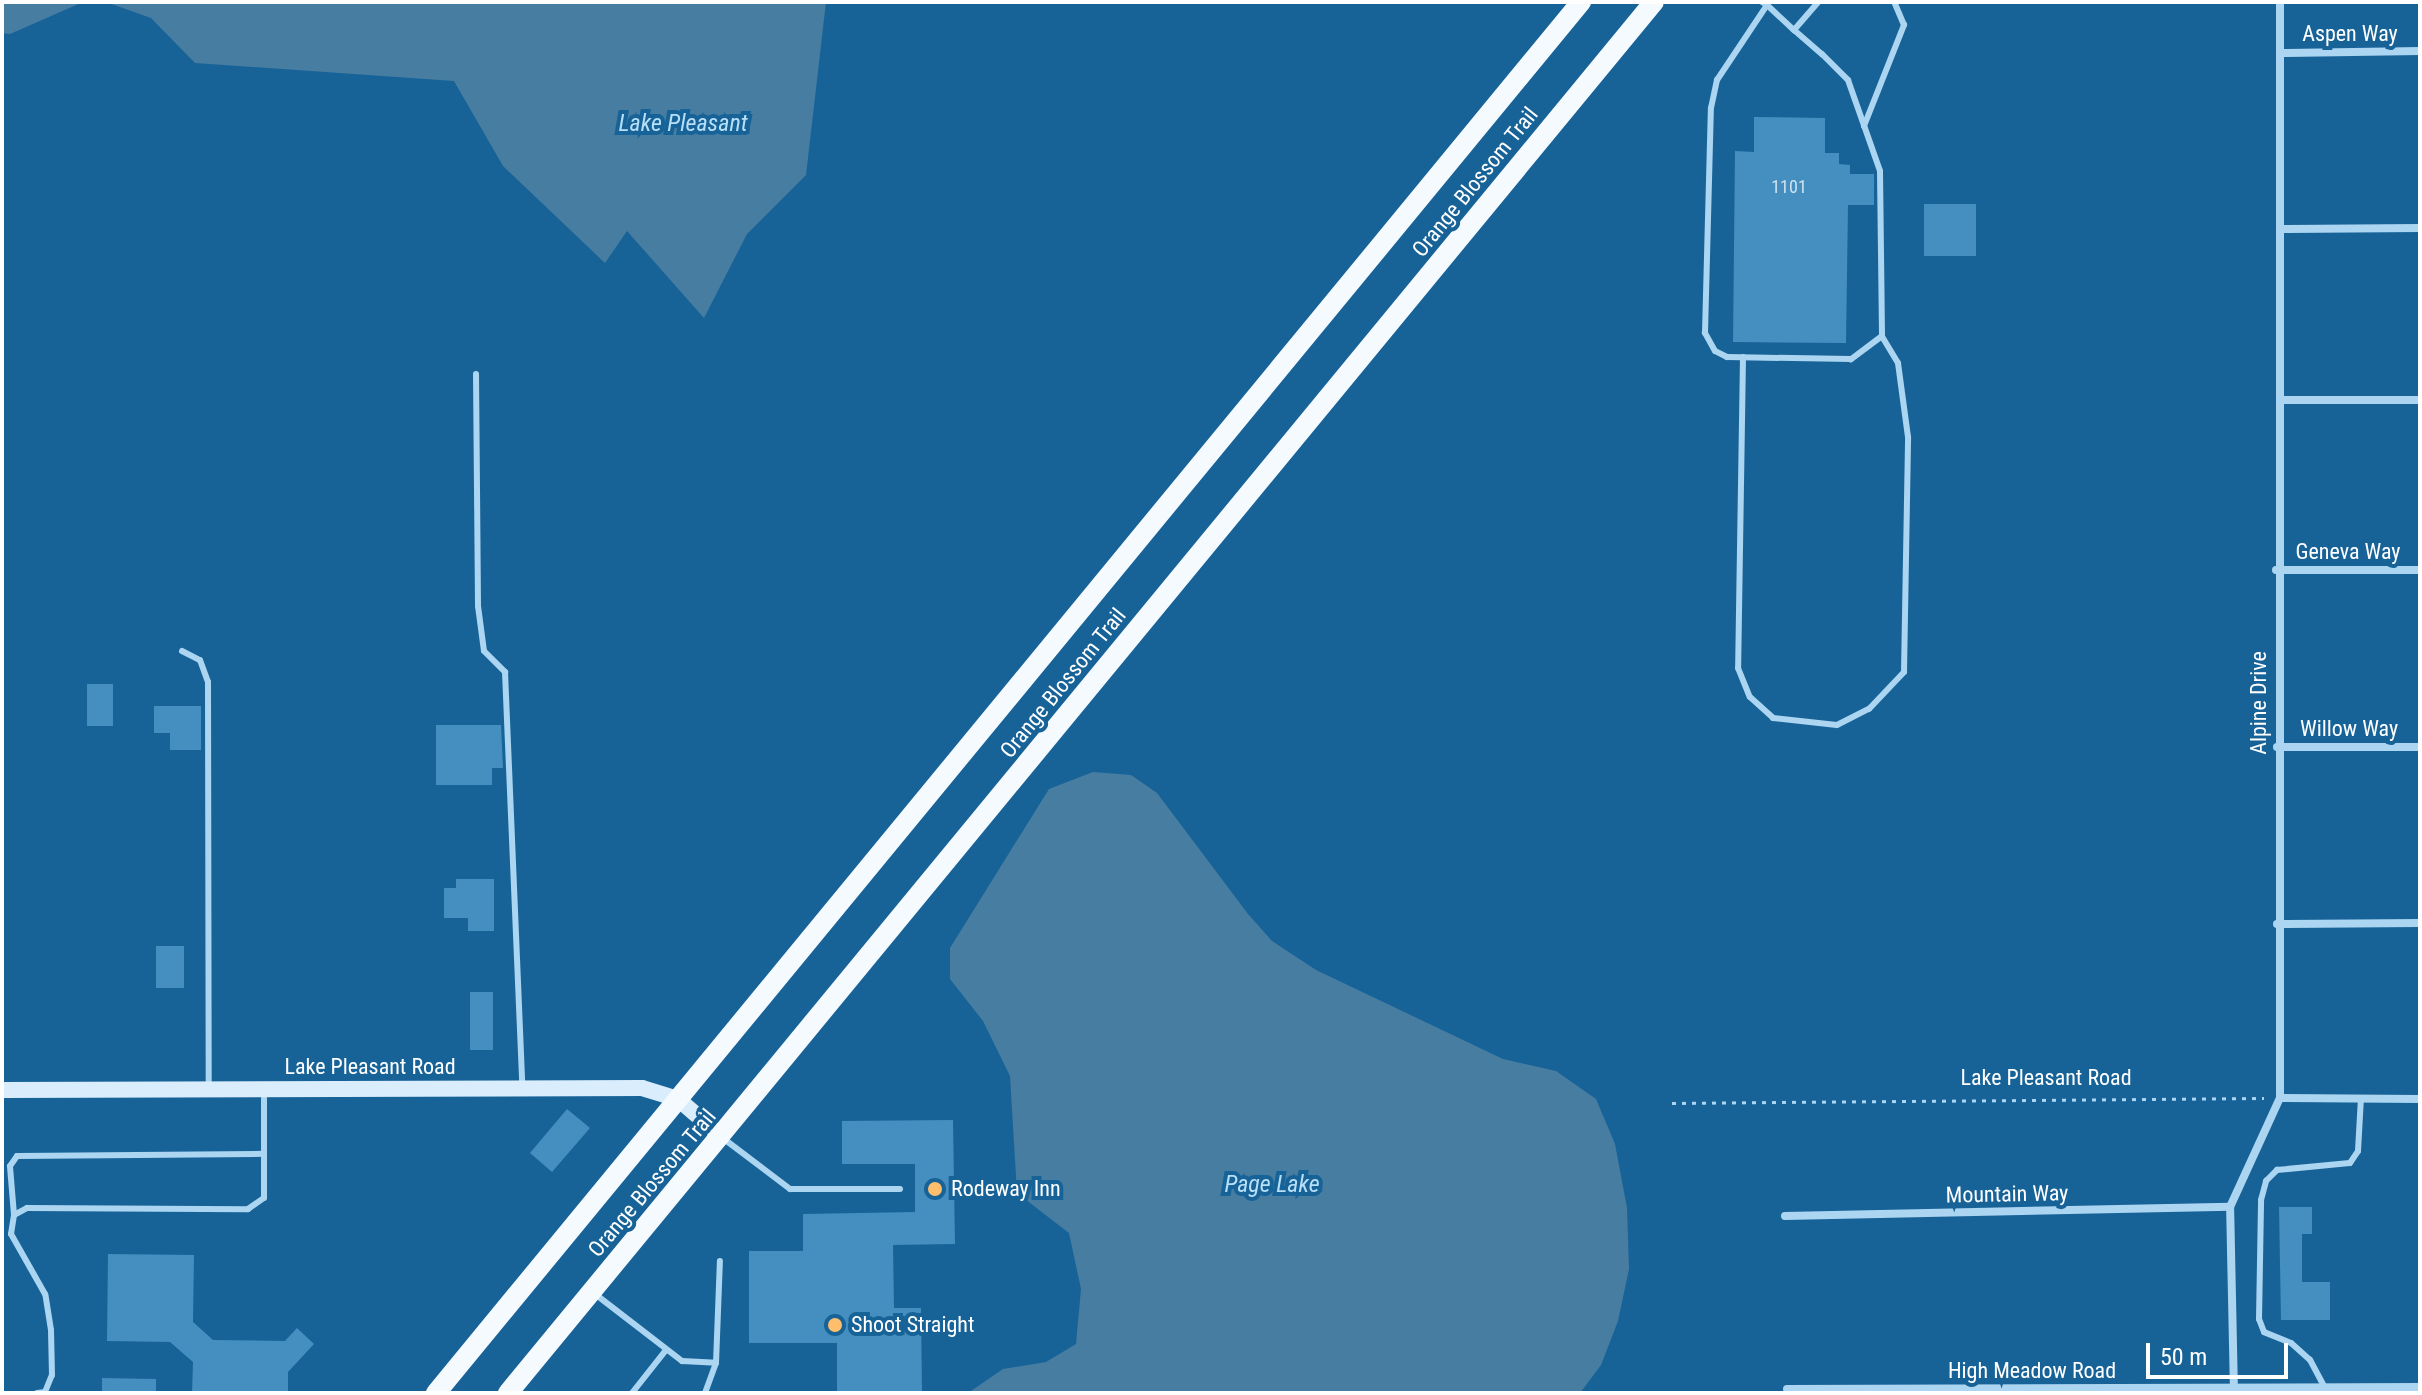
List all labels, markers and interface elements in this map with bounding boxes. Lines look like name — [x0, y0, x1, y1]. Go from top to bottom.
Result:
street label: Aspen Way — [2302, 21, 2398, 47]
street label: Orange Blossom Trail — [1406, 102, 1544, 262]
water label: Lake Pleasant — [618, 110, 748, 138]
house number: 1101 — [1771, 176, 1807, 198]
street label: Geneva Way — [2296, 539, 2400, 565]
street label: Orange Blossom Trail — [994, 603, 1132, 763]
street label: Alpine Drive — [2246, 651, 2272, 755]
street label: Willow Way — [2300, 716, 2398, 742]
street label: Lake Pleasant Road — [284, 1054, 456, 1080]
street label: Lake Pleasant Road — [1960, 1065, 2132, 1091]
street label: Orange Blossom Trail — [582, 1104, 722, 1262]
water label: Page Lake — [1224, 1171, 1320, 1199]
place label: Rodeway Inn — [951, 1176, 1061, 1202]
marker: Rodeway Inn — [926, 1180, 944, 1198]
street label: Mountain Way — [1945, 1180, 2069, 1208]
place label: Shoot Straight — [851, 1312, 974, 1338]
marker: Shoot Straight — [826, 1316, 844, 1334]
scale bar — [2150, 1327, 2292, 1377]
text: 50 m — [2160, 1343, 2207, 1371]
street label: High Meadow Road — [1948, 1358, 2116, 1384]

